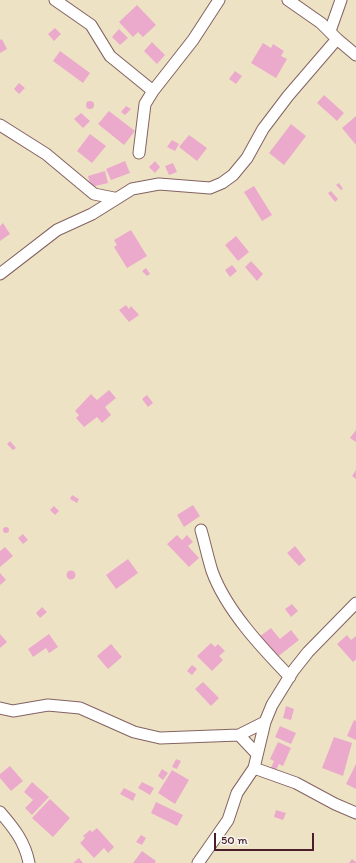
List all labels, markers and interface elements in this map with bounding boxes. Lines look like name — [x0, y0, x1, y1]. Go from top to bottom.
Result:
scale bar — [216, 825, 316, 851]
text: 50 m — [221, 833, 247, 847]

